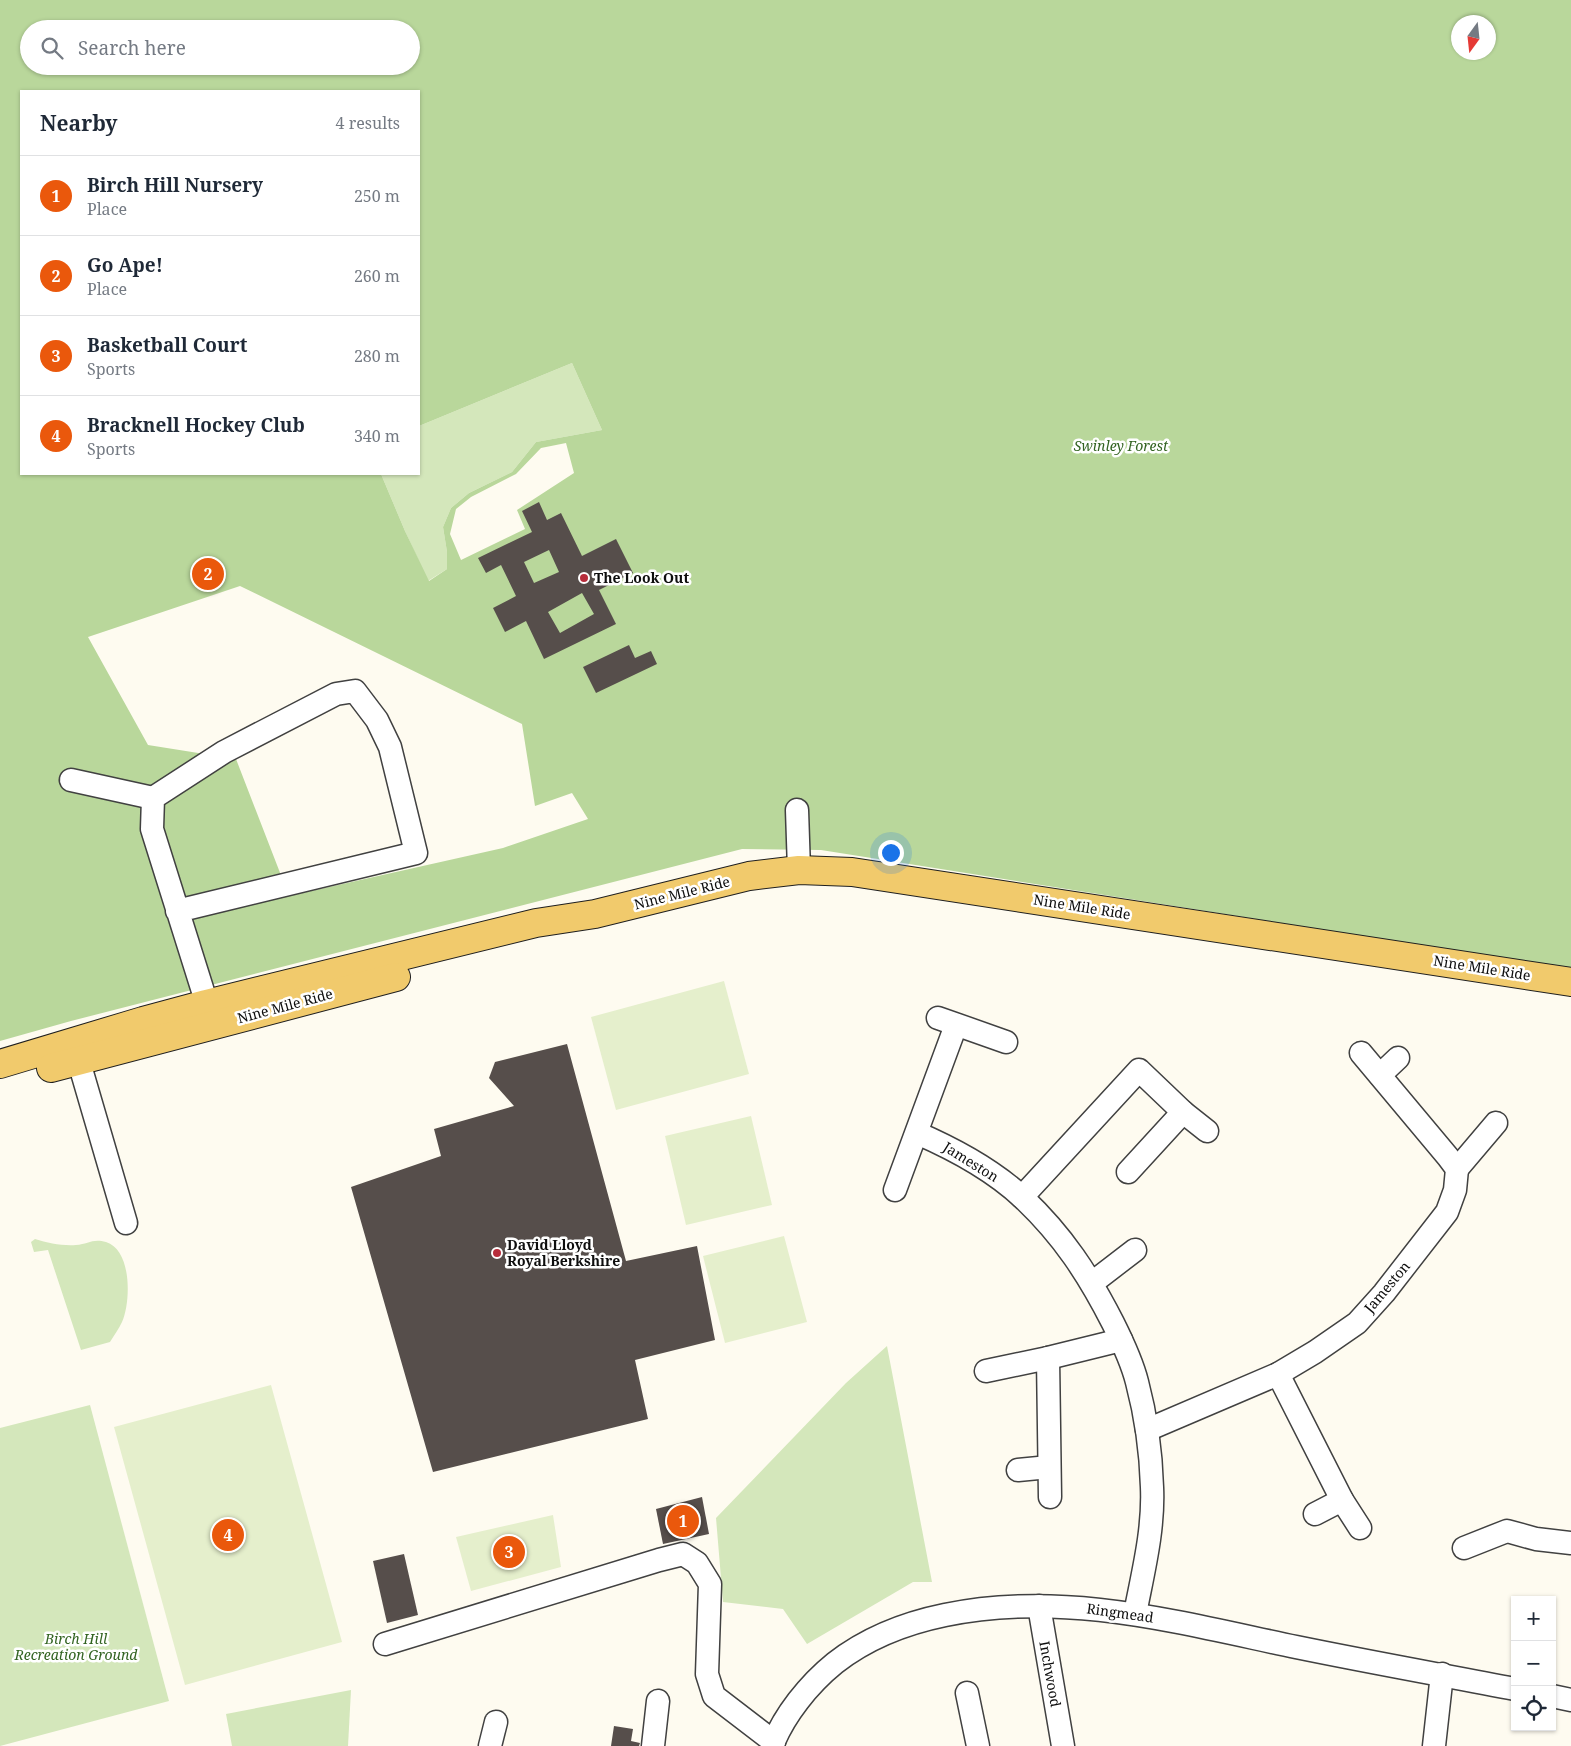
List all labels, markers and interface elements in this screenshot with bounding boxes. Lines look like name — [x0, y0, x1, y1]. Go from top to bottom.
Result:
north arrow — [1451, 15, 1496, 60]
search box — [20, 20, 420, 75]
icon: search — [38, 34, 66, 62]
text: Search here — [78, 35, 186, 61]
text: Nearby — [40, 109, 118, 137]
text: 4 results — [336, 112, 400, 134]
text: Birch Hill Nursery — [87, 172, 263, 198]
text: 1 — [51, 185, 61, 207]
text: 250 m — [354, 185, 400, 207]
text: Place — [87, 198, 127, 220]
text: Go Ape! — [87, 252, 163, 278]
text: 2 — [51, 265, 61, 287]
text: 260 m — [354, 265, 400, 287]
text: Place — [87, 278, 127, 300]
text: Basketball Court — [87, 332, 247, 358]
text: 3 — [51, 345, 61, 367]
text: 280 m — [354, 345, 400, 367]
text: Sports — [87, 358, 135, 380]
text: Bracknell Hockey Club — [87, 412, 305, 438]
text: 4 — [51, 425, 61, 447]
text: 340 m — [354, 425, 400, 447]
park label: Swinley Forest — [1074, 436, 1169, 455]
text: Sports — [87, 438, 135, 460]
pin: 2 — [192, 555, 224, 593]
place label: The Look Out — [594, 568, 689, 587]
marker: The Look Out — [578, 572, 590, 584]
your location — [878, 840, 904, 866]
street label: Nine Mile Ride — [632, 871, 732, 914]
street label: Nine Mile Ride — [1032, 889, 1132, 924]
street label: Nine Mile Ride — [1432, 950, 1532, 985]
street label: Nine Mile Ride — [235, 984, 335, 1027]
street label: Jameston — [939, 1137, 1003, 1186]
place label: David Lloyd Royal Berkshire — [507, 1235, 620, 1270]
marker: David Lloyd Royal Berkshire — [491, 1247, 503, 1259]
street label: Jameston — [1359, 1257, 1414, 1317]
pin: 1 — [667, 1502, 699, 1540]
pin: 4 — [212, 1516, 244, 1554]
pin: 3 — [493, 1533, 525, 1571]
map controls — [1511, 1596, 1556, 1731]
button: + — [1511, 1596, 1556, 1641]
street label: Ringmead — [1085, 1598, 1155, 1627]
park label: Birch Hill Recreation Ground — [14, 1629, 138, 1664]
street label: Inchwood — [1035, 1639, 1066, 1709]
button: − — [1511, 1641, 1556, 1686]
button: locate — [1511, 1686, 1556, 1731]

